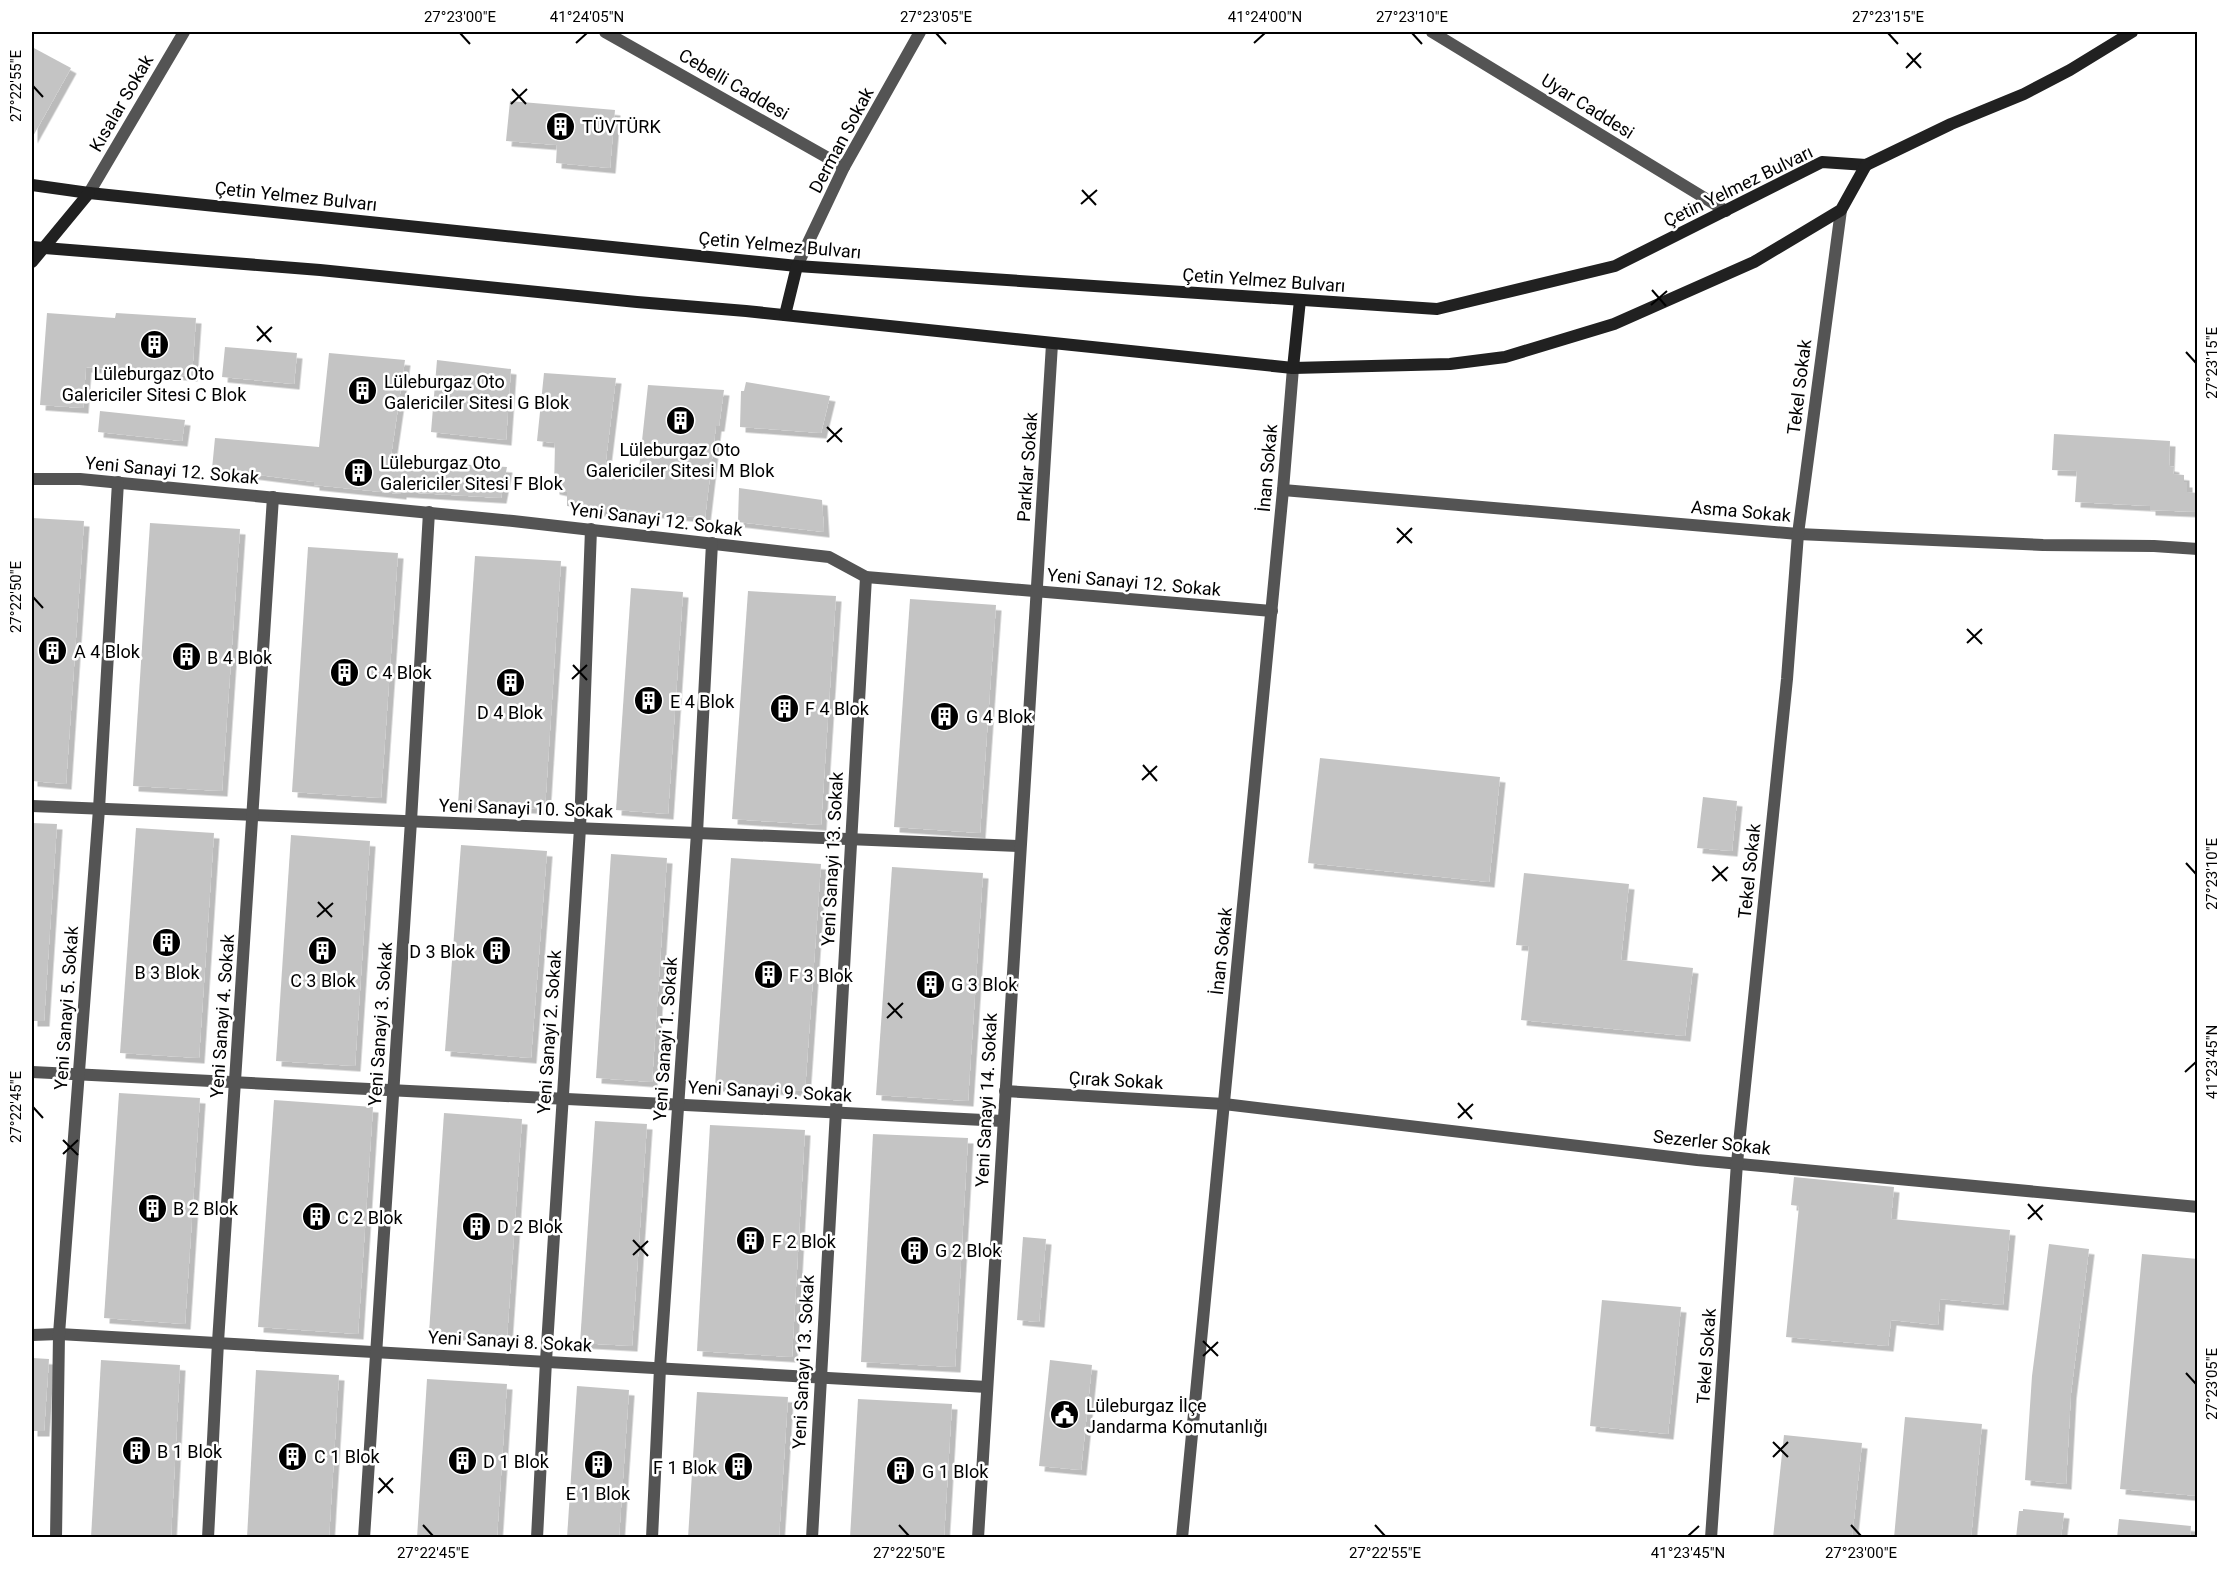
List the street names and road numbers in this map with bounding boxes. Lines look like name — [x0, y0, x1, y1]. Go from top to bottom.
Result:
street label: Cebelli Caddesi — [675, 44, 793, 124]
street label: Kısalar Sokak — [85, 50, 158, 155]
street label: Uyar Caddesi — [1538, 69, 1638, 143]
street label: Derman Sokak — [804, 83, 878, 196]
street label: Çetin Yelmez Bulvarı — [1660, 141, 1816, 231]
street label: Çetin Yelmez Bulvarı — [214, 177, 378, 215]
street label: Çetin Yelmez Bulvarı — [698, 227, 862, 263]
street label: Çetin Yelmez Bulvarı — [1182, 264, 1346, 296]
street label: Tekel Sokak — [1783, 337, 1815, 436]
street label: Parklar Sokak — [1013, 411, 1041, 523]
street label: İnan Sokak — [1253, 422, 1281, 513]
street label: Yeni Sanayi 12. Sokak — [84, 452, 261, 488]
street label: Asma Sokak — [1690, 496, 1793, 526]
street label: Yeni Sanayi 12. Sokak — [568, 498, 745, 540]
street label: Yeni Sanayi 12. Sokak — [1046, 564, 1223, 600]
street label: Yeni Sanayi 13. Sokak — [817, 770, 847, 947]
street label: Yeni Sanayi 10. Sokak — [438, 794, 614, 822]
street label: Tekel Sokak — [1734, 821, 1765, 920]
street label: İnan Sokak — [1206, 905, 1236, 996]
street label: Yeni Sanayi 5. Sokak — [50, 924, 82, 1091]
street label: Yeni Sanayi 4. Sokak — [206, 932, 238, 1099]
street label: Yeni Sanayi 3. Sokak — [364, 940, 396, 1107]
street label: Yeni Sanayi 2. Sokak — [533, 948, 565, 1115]
street label: Yeni Sanayi 1. Sokak — [649, 955, 681, 1122]
street label: Yeni Sanayi 14. Sokak — [971, 1011, 1001, 1188]
street label: Çırak Sokak — [1068, 1067, 1165, 1093]
street label: Yeni Sanayi 9. Sokak — [687, 1076, 853, 1106]
street label: Sezerler Sokak — [1652, 1125, 1773, 1159]
street label: Yeni Sanayi 13. Sokak — [788, 1273, 818, 1450]
street label: Tekel Sokak — [1692, 1307, 1720, 1404]
street label: Yeni Sanayi 8. Sokak — [427, 1326, 593, 1356]

